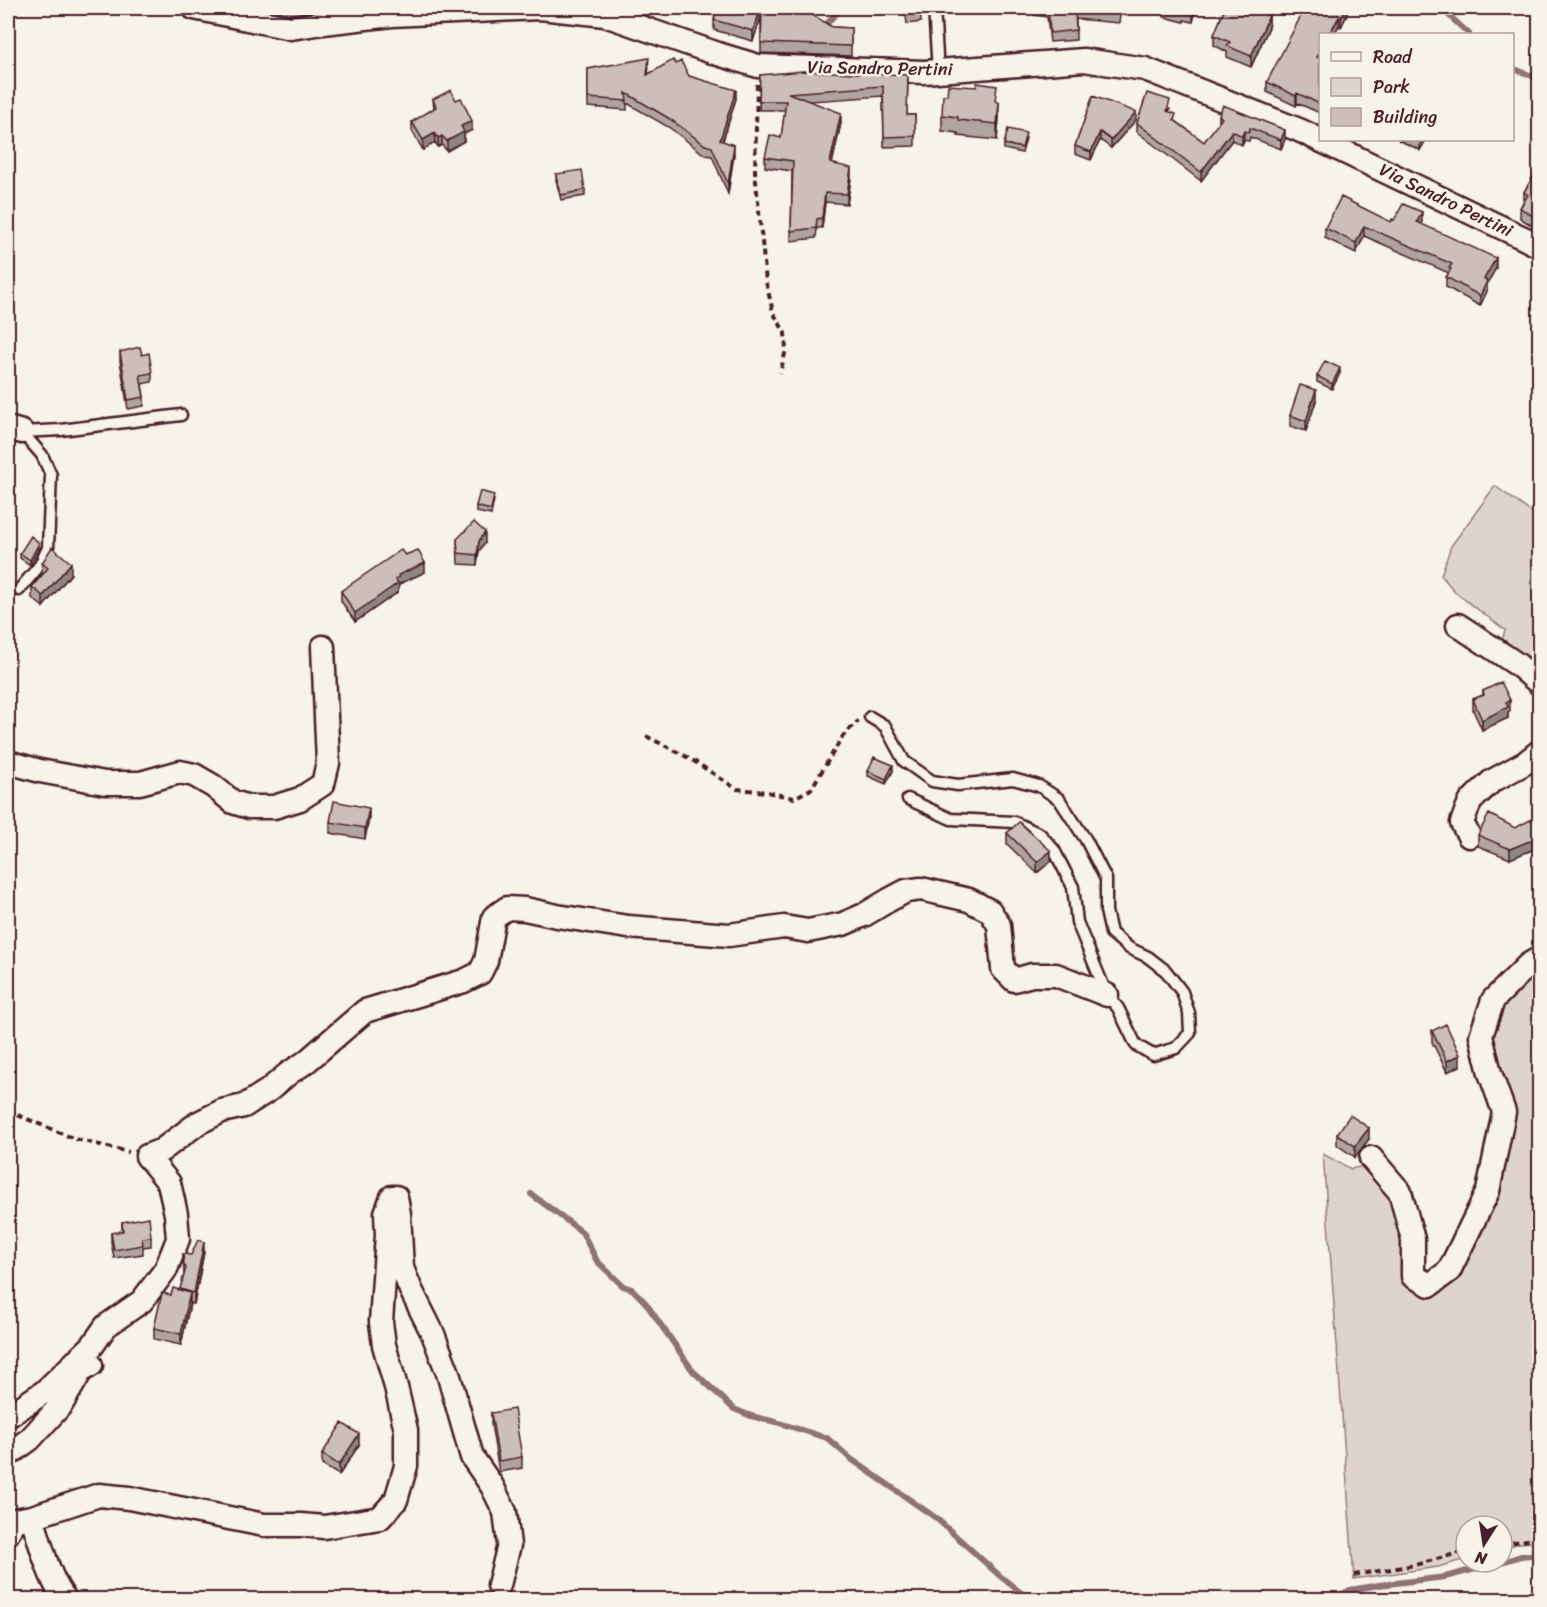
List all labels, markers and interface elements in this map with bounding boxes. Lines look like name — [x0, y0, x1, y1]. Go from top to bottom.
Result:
legend — [1319, 33, 1514, 141]
text: Road — [1373, 41, 1413, 73]
street label: Via Sandro Pertini — [807, 51, 954, 85]
text: Park — [1373, 71, 1410, 103]
text: Building — [1373, 101, 1437, 133]
street label: Via Sandro Pertini — [1374, 154, 1519, 247]
north arrow — [1454, 1514, 1514, 1574]
text: N — [1472, 1543, 1490, 1574]

